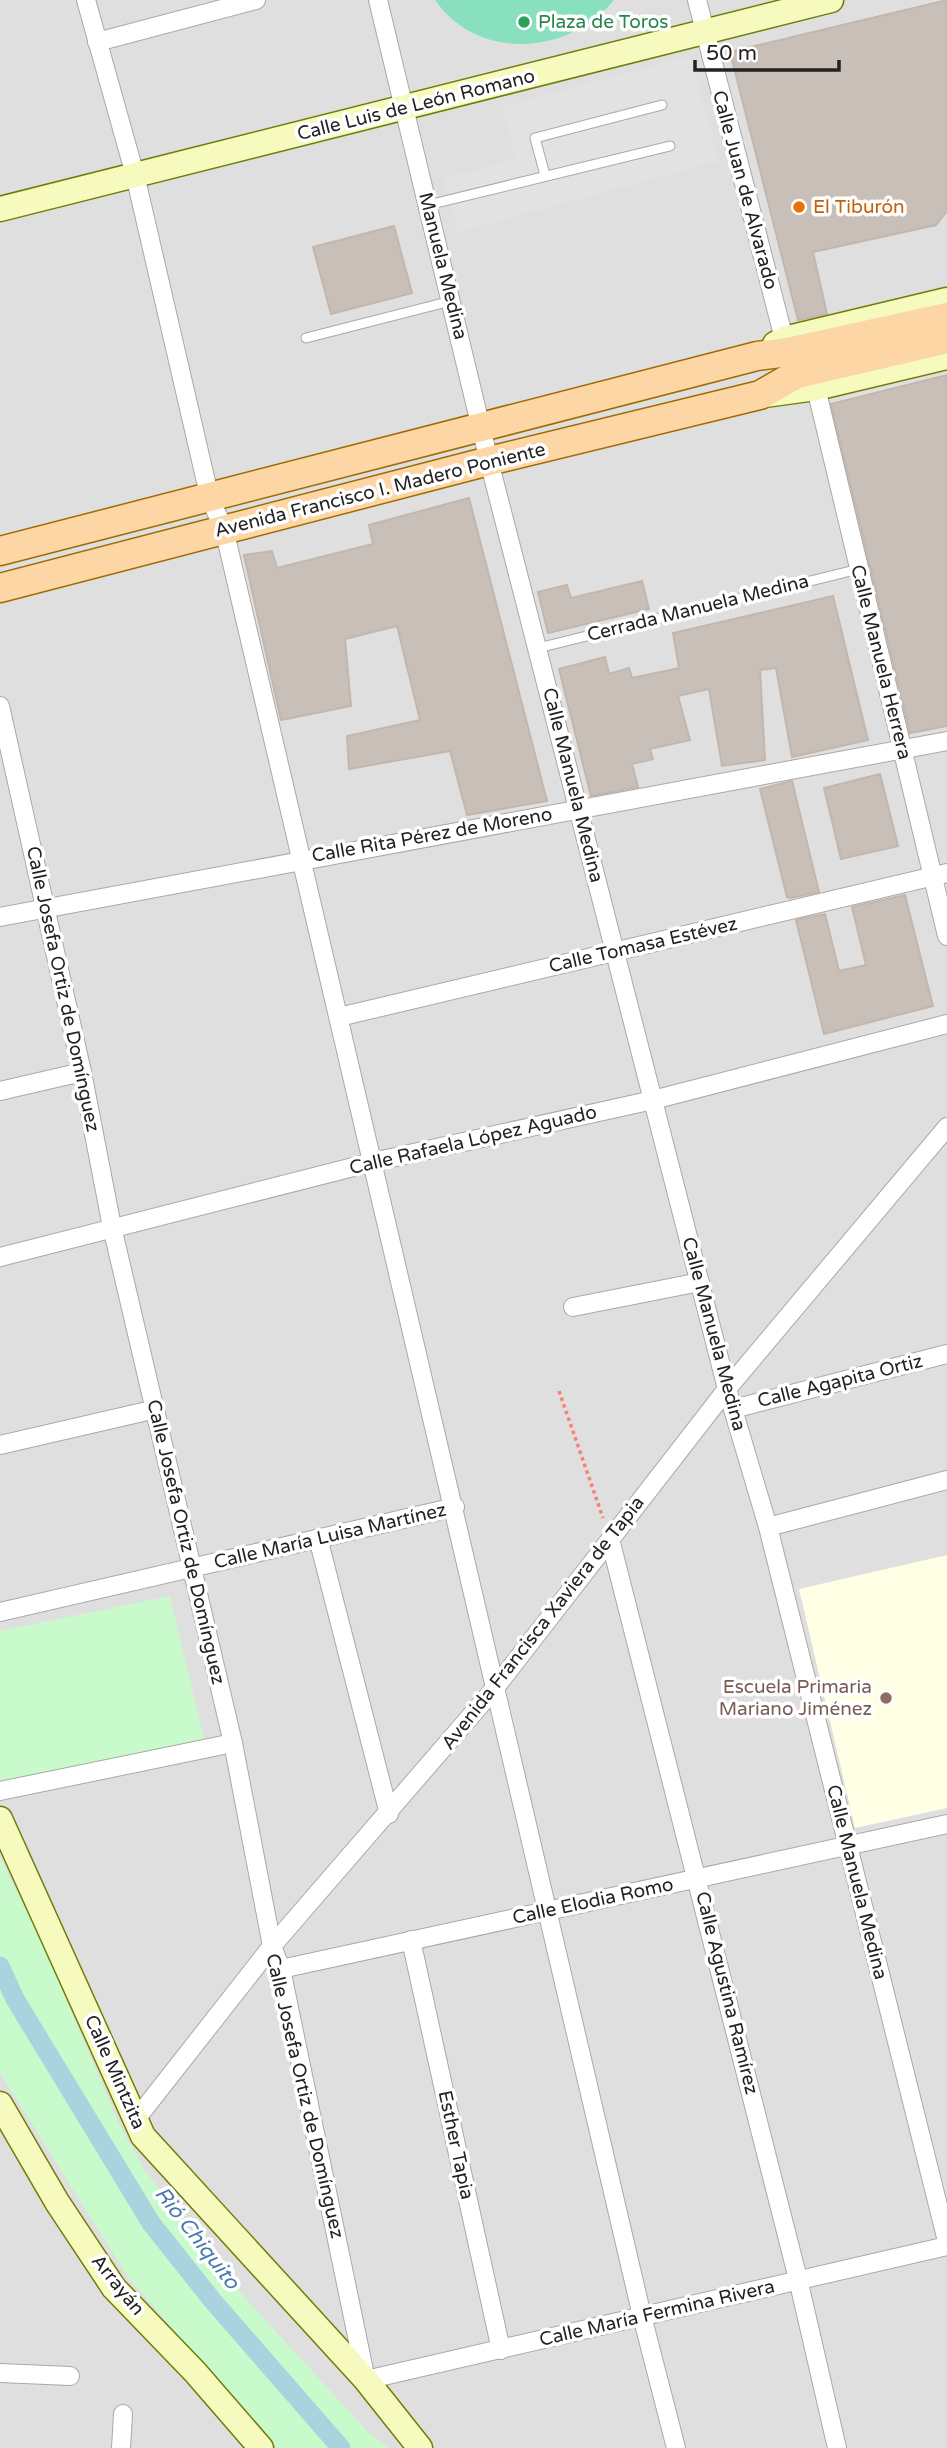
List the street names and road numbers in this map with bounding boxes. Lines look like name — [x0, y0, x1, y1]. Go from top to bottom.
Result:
street label: Calle Luis de León Romano — [295, 65, 537, 145]
street label: Calle Juan de Alvarado — [708, 88, 782, 292]
street label: Manuela Medina — [414, 190, 472, 342]
street label: Avenida Francisco I. Madero Poniente — [212, 438, 548, 542]
street label: Calle Manuela Herrera — [846, 562, 916, 762]
street label: Cerrada Manuela Medina — [585, 570, 811, 646]
street label: Calle Manuela Medina — [538, 685, 608, 885]
street label: Calle Rita Pérez de Moreno — [310, 803, 554, 867]
street label: Calle Josefa Ortiz de Domínguez — [22, 844, 104, 1134]
street label: Calle Tomasa Estévez — [547, 913, 739, 977]
street label: Calle Rafaela López Aguado — [347, 1101, 599, 1179]
street label: Calle Manuela Medina — [677, 1235, 751, 1433]
street label: Calle Agapita Ortiz — [755, 1350, 925, 1412]
street label: Calle Josefa Ortiz de Domínguez — [142, 1398, 230, 1686]
street label: Avenida Francisca Xaviera de Tapia — [437, 1492, 649, 1754]
street label: Calle María Luisa Martínez — [212, 1499, 448, 1573]
street label: Calle Manuela Medina — [822, 1782, 892, 1982]
street label: Calle Elodia Romo — [511, 1873, 675, 1929]
street label: Calle Agustina Ramírez — [691, 1889, 763, 2097]
street label: Calle Josefa Ortiz de Domínguez — [261, 1952, 349, 2240]
street label: Calle Mintzita — [80, 2011, 150, 2133]
street label: Esther Tapia — [434, 2088, 478, 2202]
street label: Arrayán — [87, 2250, 149, 2320]
street label: Calle María Fermina Rivera — [537, 2275, 777, 2351]

